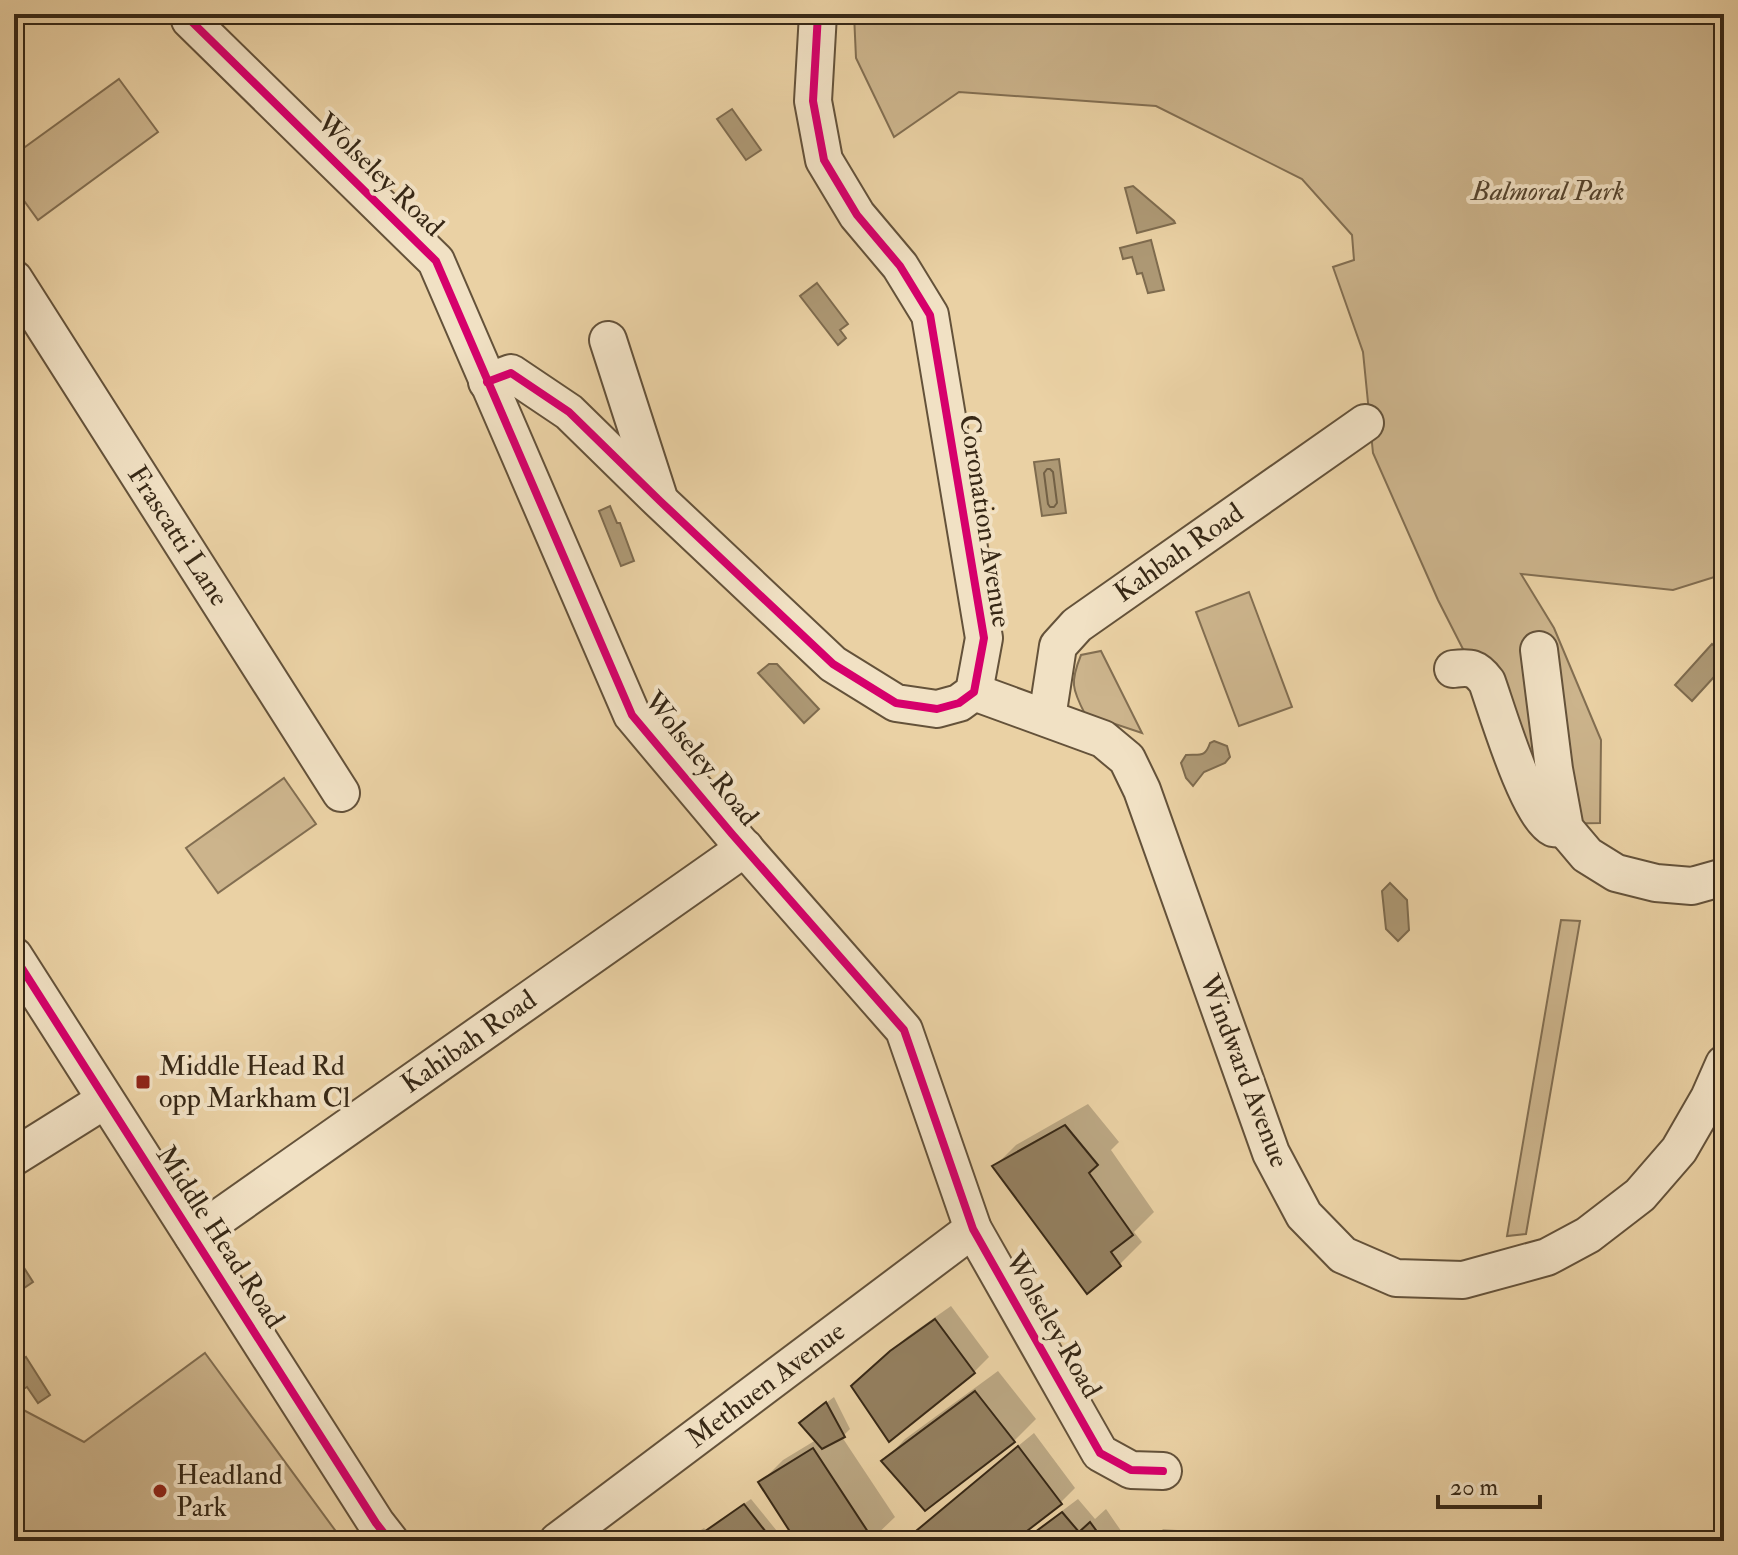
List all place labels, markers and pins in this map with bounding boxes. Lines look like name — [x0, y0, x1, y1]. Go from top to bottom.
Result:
place label: Middle Head Rd opp Markham Cl — [159, 1049, 350, 1116]
marker: Middle Head Rd opp Markham Cl — [134, 1073, 152, 1091]
place label: Headland Park — [176, 1458, 283, 1525]
marker: Headland Park — [151, 1482, 169, 1500]

